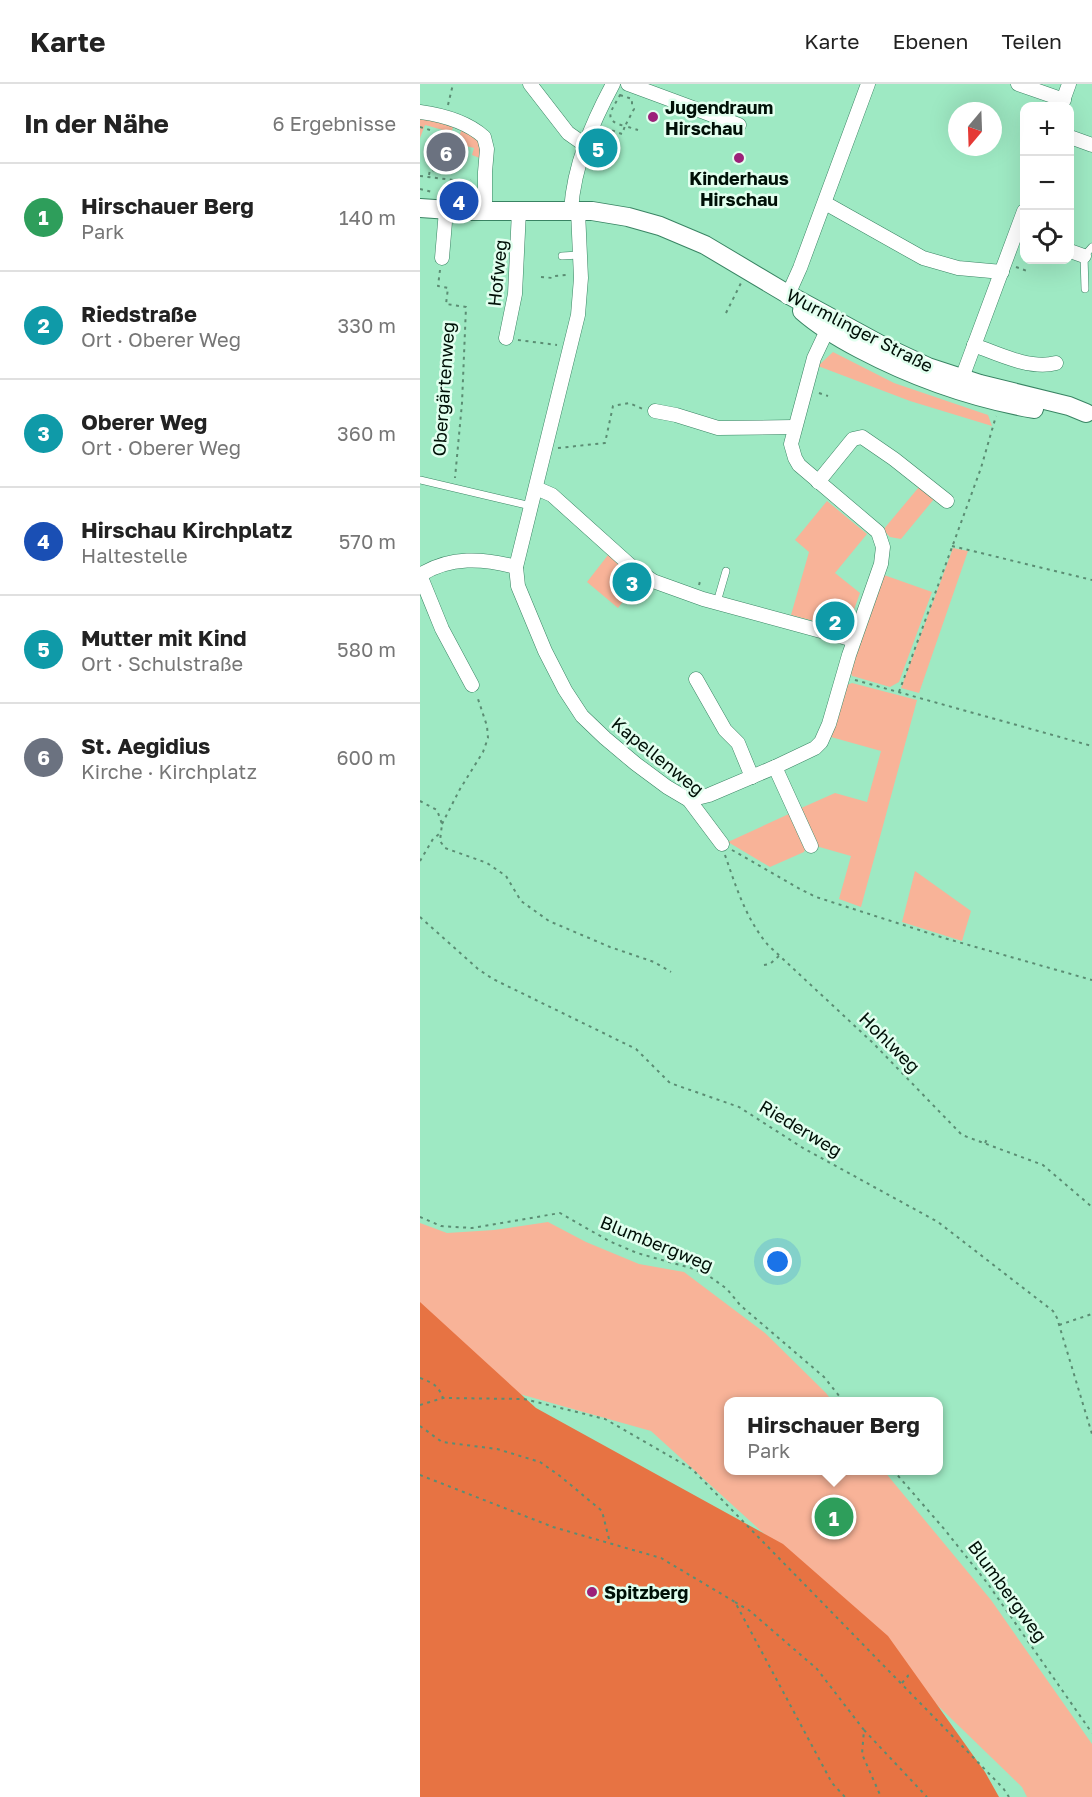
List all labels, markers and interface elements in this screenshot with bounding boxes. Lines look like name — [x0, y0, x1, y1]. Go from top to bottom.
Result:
text: Karte — [30, 25, 105, 58]
text: Karte — [804, 28, 860, 54]
text: Ebenen — [893, 28, 968, 54]
text: Teilen — [1001, 28, 1062, 54]
place label: Jugendraum Hirschau — [665, 96, 773, 139]
north arrow — [948, 102, 1002, 156]
map controls — [1020, 102, 1074, 264]
button: + — [1020, 102, 1074, 156]
text: In der Nähe — [24, 108, 169, 139]
marker: Jugendraum Hirschau — [646, 110, 660, 124]
text: 6 Ergebnisse — [272, 111, 396, 135]
pin: 5 — [578, 126, 618, 170]
pin: 6 — [426, 130, 466, 174]
marker: Kinderhaus Hirschau — [732, 151, 746, 165]
button: − — [1020, 156, 1074, 210]
place label: Kinderhaus Hirschau — [689, 167, 789, 210]
pin: 4 — [440, 178, 478, 224]
text: Hirschauer Berg — [81, 192, 254, 219]
text: 1 — [38, 205, 49, 229]
text: 140 m — [339, 205, 396, 229]
button: locate — [1020, 210, 1074, 264]
text: Park — [81, 219, 124, 243]
street label: Hofweg — [483, 238, 511, 308]
street label: Wurmlinger Straße — [783, 283, 937, 377]
text: Riedstraße — [81, 300, 197, 327]
text: 2 — [37, 313, 50, 337]
text: 330 m — [338, 313, 396, 337]
street label: Obergärtenweg — [427, 321, 459, 457]
text: Ort · Oberer Weg — [81, 327, 241, 351]
text: Oberer Weg — [81, 408, 207, 435]
text: 3 — [37, 421, 50, 445]
text: 360 m — [337, 421, 396, 445]
text: Ort · Oberer Weg — [81, 435, 241, 459]
text: Hirschau Kirchplatz — [81, 516, 292, 543]
text: 4 — [37, 529, 50, 553]
text: 570 m — [339, 529, 396, 553]
text: Haltestelle — [81, 543, 188, 567]
pin: 3 — [612, 560, 652, 604]
pin: 2 — [816, 598, 854, 644]
text: Mutter mit Kind — [81, 624, 247, 651]
text: 5 — [37, 637, 50, 661]
text: 580 m — [337, 637, 396, 661]
text: Ort · Schulstraße — [81, 651, 243, 675]
street label: Kapellenweg — [607, 712, 709, 800]
text: St. Aegidius — [81, 732, 210, 759]
text: 6 — [37, 745, 50, 769]
text: 600 m — [336, 745, 396, 769]
text: Kirche · Kirchplatz — [81, 759, 257, 783]
street label: Hohlweg — [855, 1007, 925, 1077]
street label: Riederweg — [756, 1095, 846, 1161]
street label: Blumbergweg — [597, 1210, 717, 1276]
your location — [763, 1247, 792, 1276]
popup — [724, 1397, 943, 1475]
text: Hirschauer Berg — [747, 1411, 920, 1438]
text: Park — [747, 1438, 790, 1462]
pin: 1 — [814, 1494, 854, 1540]
street label: Blumbergweg — [964, 1536, 1052, 1646]
place label: Spitzberg — [604, 1581, 688, 1603]
marker: Spitzberg — [585, 1585, 599, 1599]

